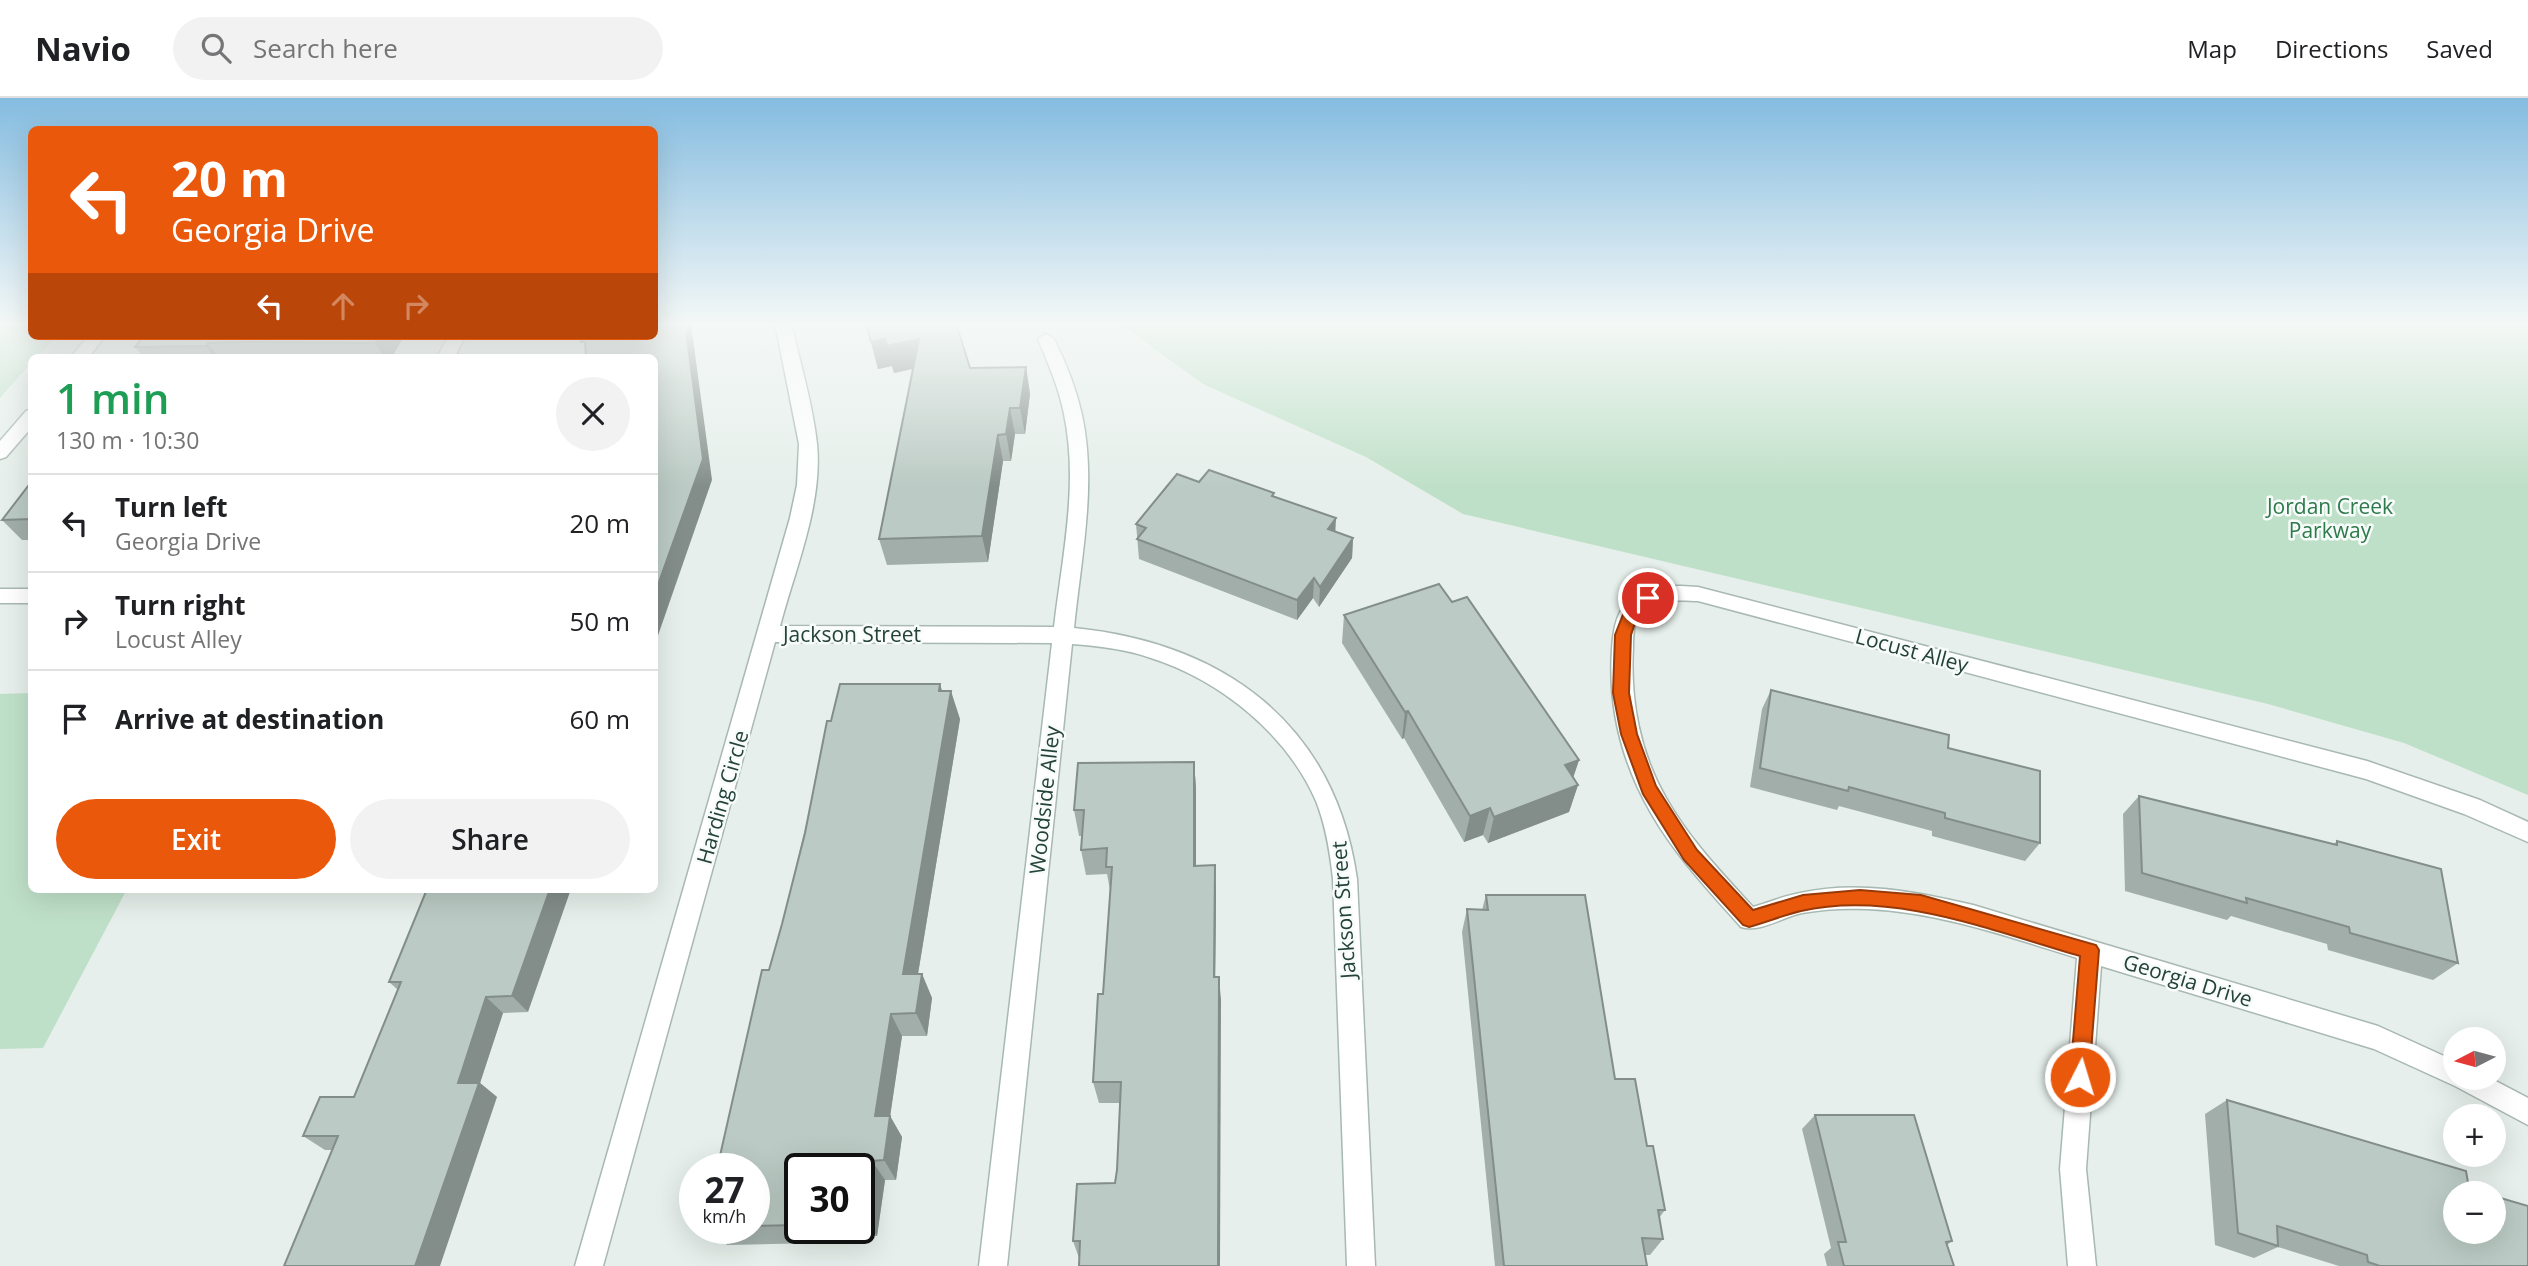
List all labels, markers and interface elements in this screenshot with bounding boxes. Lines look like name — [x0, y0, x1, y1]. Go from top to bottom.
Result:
search box — [173, 17, 663, 80]
text: Navio — [35, 26, 131, 71]
icon: search — [197, 29, 235, 67]
text: Search here — [253, 30, 398, 66]
text: Map — [2187, 32, 2237, 65]
text: Directions — [2275, 32, 2388, 65]
text: Saved — [2426, 32, 2493, 65]
text: 20 m — [171, 145, 288, 211]
icon: left — [56, 154, 147, 245]
text: Georgia Drive — [171, 208, 374, 251]
icon: left — [251, 287, 289, 325]
icon: ahead — [324, 287, 362, 325]
icon: right — [397, 287, 435, 325]
text: 1 min — [56, 369, 169, 426]
button: close — [556, 377, 630, 451]
text: 130 m · 10:30 — [56, 424, 199, 456]
text: Turn left — [115, 489, 227, 525]
park label: Jordan Creek Parkway — [2265, 492, 2393, 544]
icon: left — [56, 504, 94, 542]
text: 20 m — [569, 505, 630, 541]
text: Georgia Drive — [115, 525, 261, 557]
pin — [1618, 568, 1678, 628]
icon: arrive — [1629, 579, 1667, 617]
text: Turn right — [115, 587, 246, 623]
icon: right — [56, 602, 94, 640]
text: 50 m — [569, 603, 630, 639]
street label: Jackson Street — [781, 620, 921, 648]
street label: Locust Alley — [1853, 622, 1972, 679]
text: Locust Alley — [115, 623, 242, 655]
icon: arrive — [56, 700, 94, 738]
text: Arrive at destination — [115, 701, 384, 737]
text: 60 m — [569, 701, 630, 737]
street label: Woodside Alley — [1022, 724, 1066, 876]
street label: Harding Circle — [690, 727, 754, 867]
button: Exit — [56, 799, 336, 879]
button: Share — [350, 799, 630, 879]
street label: Jackson Street — [1324, 840, 1362, 982]
street label: Georgia Drive — [2120, 947, 2256, 1013]
north arrow — [2443, 1027, 2506, 1090]
map controls — [2443, 1027, 2506, 1244]
position arrow — [2043, 1040, 2117, 1114]
button: + — [2443, 1104, 2506, 1167]
speed limit sign: 30 — [784, 1153, 875, 1244]
text: 27 — [704, 1166, 745, 1213]
button: − — [2443, 1181, 2506, 1244]
text: km/h — [703, 1204, 746, 1228]

